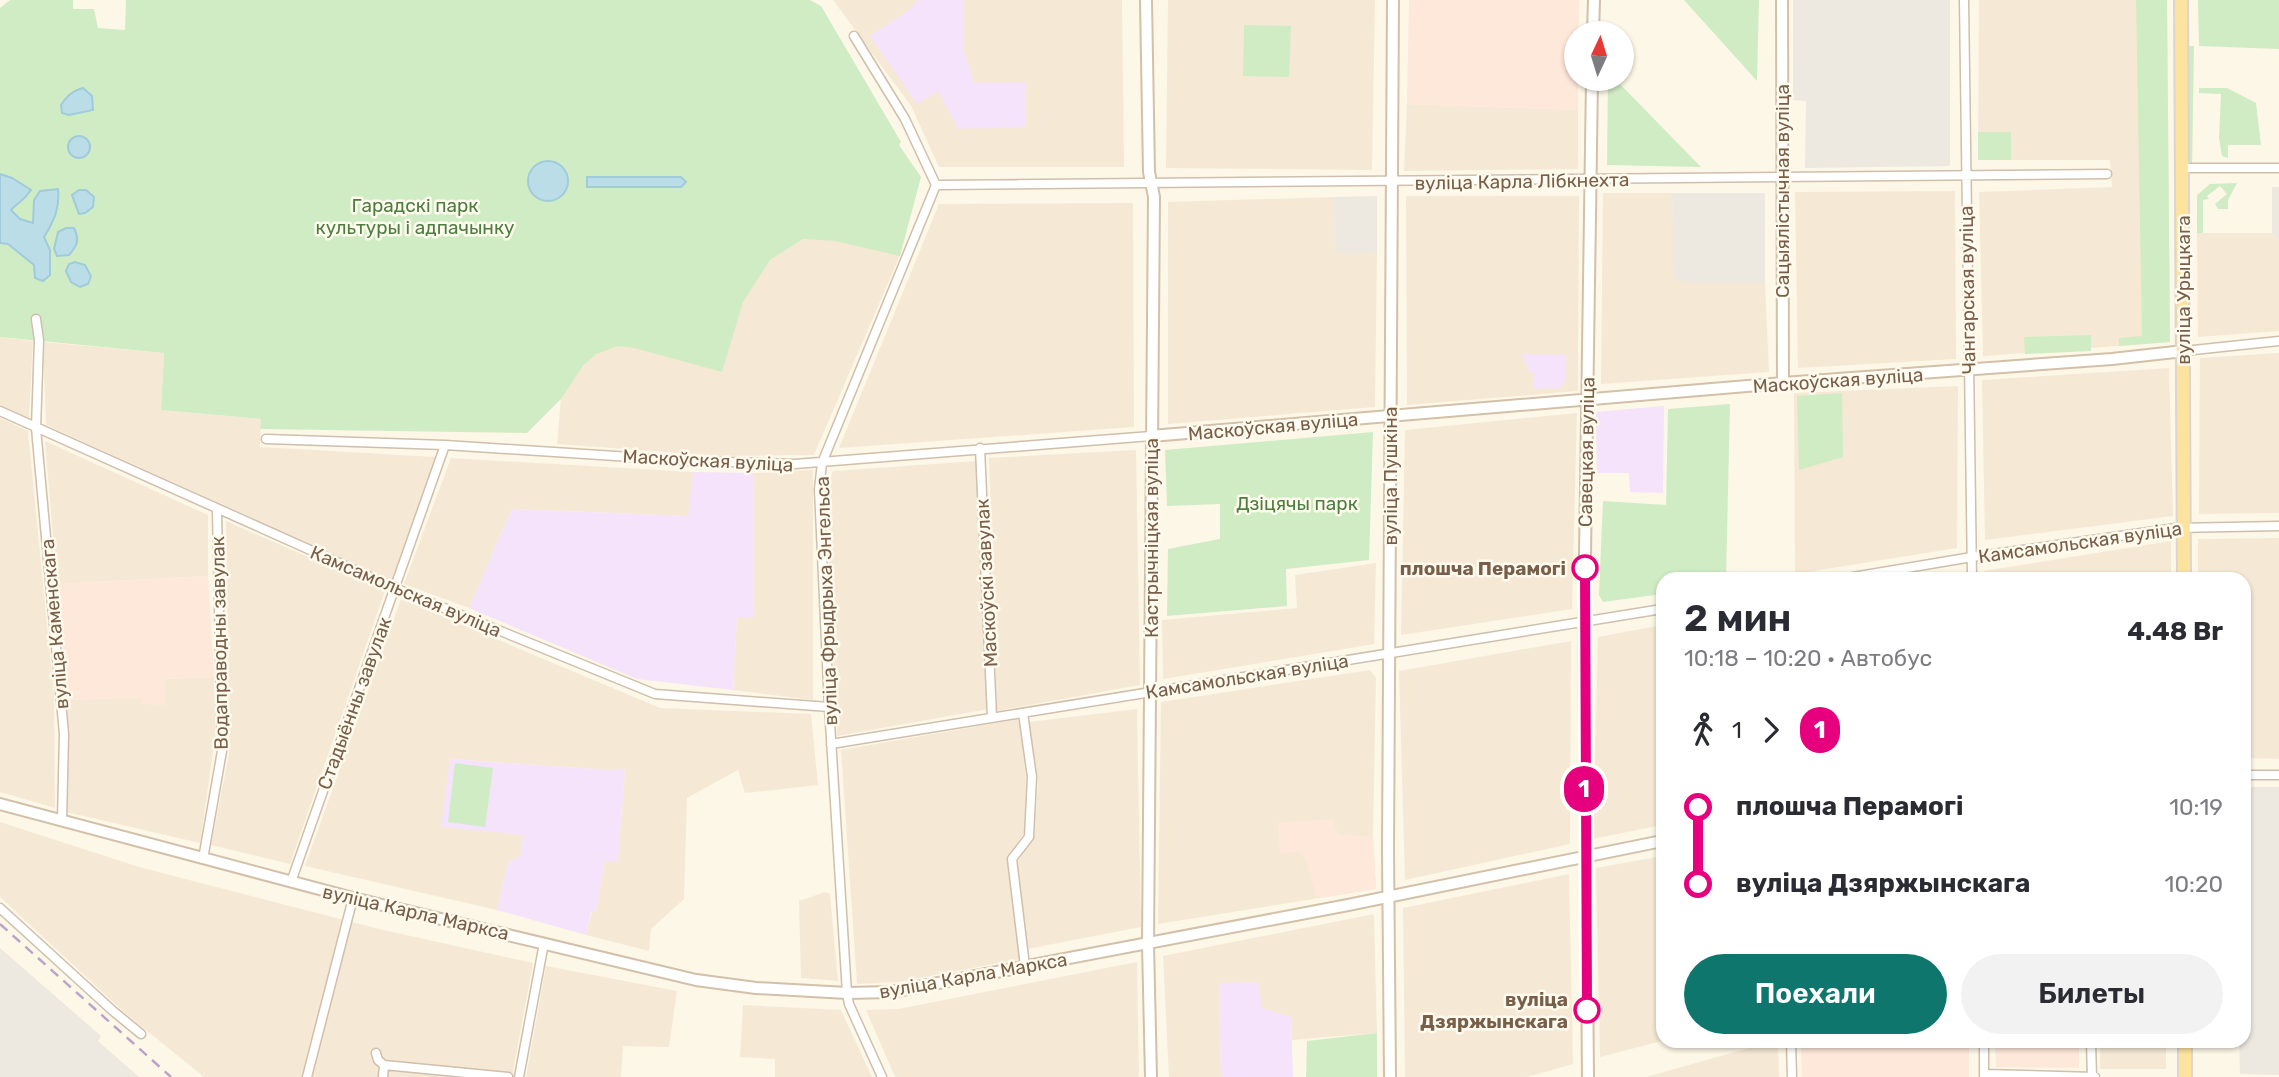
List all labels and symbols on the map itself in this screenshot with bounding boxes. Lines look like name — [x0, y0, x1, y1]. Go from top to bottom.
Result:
north arrow — [1564, 21, 1634, 91]
street label: Сацыялістычная вуліца — [1771, 84, 1794, 298]
street label: вуліца Карла Лібкнехта — [1414, 168, 1630, 195]
park label: Гарадскі парк культуры і адпачынку — [315, 194, 515, 239]
street label: Чангарская вуліца — [1955, 205, 1980, 375]
street label: вуліца Урыцкага — [2172, 215, 2195, 365]
street label: Маскоўская вуліца — [1752, 363, 1924, 398]
street label: Савецкая вуліца — [1574, 377, 1599, 527]
street label: вуліца Пушкіна — [1379, 407, 1402, 545]
street label: Маскоўская вуліца — [1187, 408, 1359, 445]
street label: Кастрычніцкая вуліца — [1140, 438, 1163, 638]
street label: Маскоўская вуліца — [622, 445, 794, 476]
street label: вуліца Фрыдрыха Энгельса — [811, 476, 842, 726]
park label: Дзіцячы парк — [1236, 492, 1358, 515]
street label: Маскоўскі завулак — [971, 498, 1002, 668]
street label: Камсамольская вуліца — [1977, 517, 2183, 568]
street label: Водаправодны завулак — [206, 536, 233, 750]
street label: вуліца Каменскага — [36, 538, 73, 710]
street label: Камсамольская вуліца — [307, 541, 505, 642]
marker: плошча Перамогі — [1572, 555, 1598, 581]
place label: плошча Перамогі — [1400, 557, 1566, 580]
street label: Стадыённы завулак — [313, 614, 396, 793]
street label: Камсамольская вуліца — [1144, 649, 1350, 704]
line badge: 1 — [1561, 766, 1607, 812]
street label: вуліца Карла Маркса — [320, 880, 511, 945]
street label: вуліца Карла Маркса — [877, 948, 1069, 1003]
place label: вуліца Дзяржынскага — [1420, 988, 1568, 1033]
marker: вуліца Дзяржынскага — [1574, 997, 1600, 1023]

